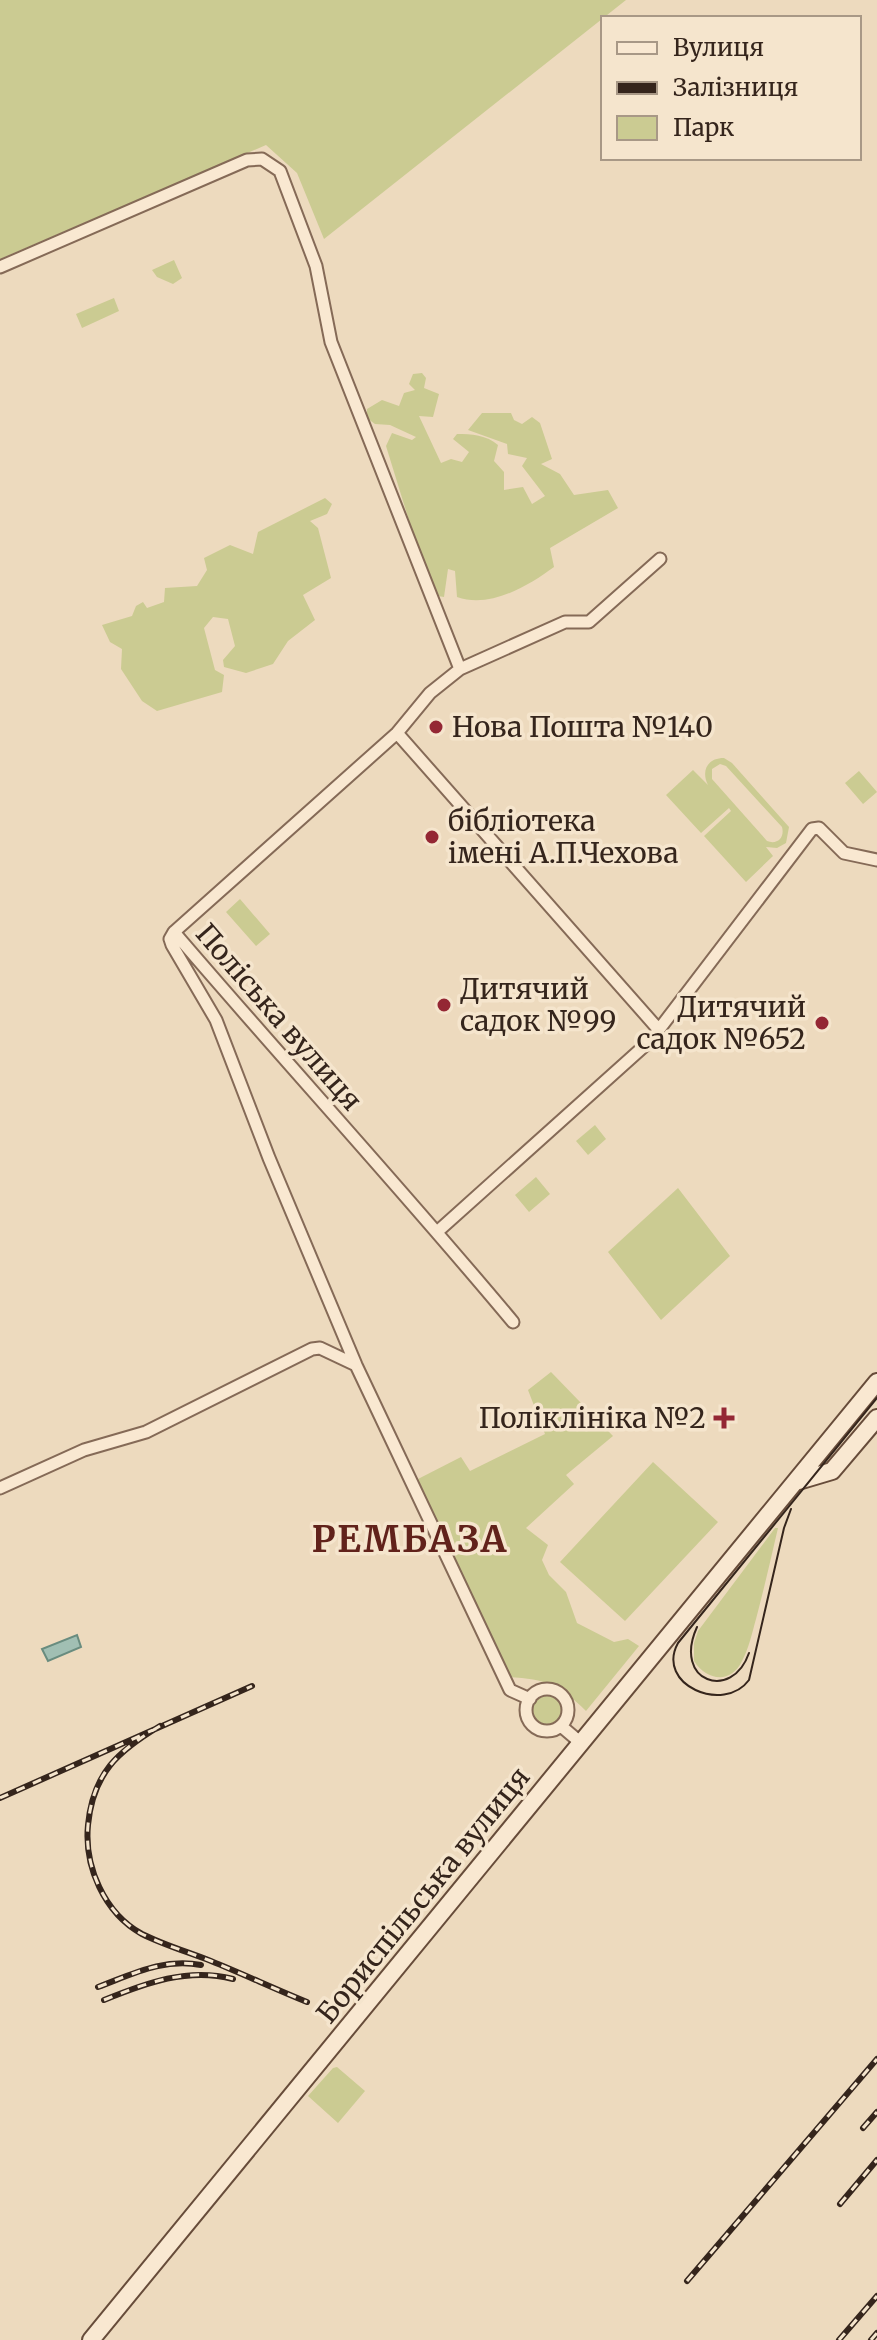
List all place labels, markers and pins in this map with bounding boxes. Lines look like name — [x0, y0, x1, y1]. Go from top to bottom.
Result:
place label: Нова Пошта №140 — [452, 709, 713, 745]
marker: Нова Пошта №140 — [427, 718, 445, 736]
place label: бібліотека імені А.П.Чехова — [448, 803, 679, 871]
marker: бібліотека імені А.П.Чехова — [423, 828, 441, 846]
place label: Дитячий садок №99 — [460, 971, 617, 1039]
place label: Дитячий садок №652 — [636, 989, 806, 1057]
marker: Дитячий садок №99 — [435, 996, 453, 1014]
marker: Дитячий садок №652 — [813, 1014, 831, 1032]
place label: Поліклініка №2 — [479, 1400, 706, 1436]
marker: Поліклініка №2 — [713, 1407, 735, 1429]

